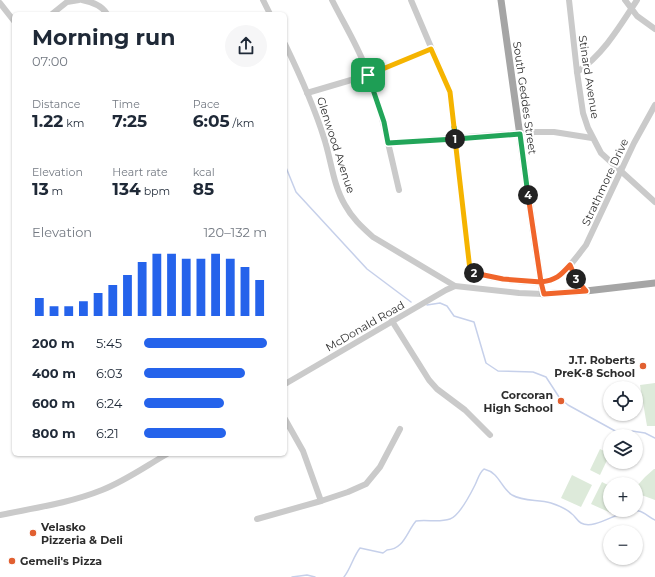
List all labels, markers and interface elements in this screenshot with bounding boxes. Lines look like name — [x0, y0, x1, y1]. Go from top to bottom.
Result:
text: Morning run — [32, 24, 175, 51]
button: share — [225, 25, 267, 67]
street label: Stinard Avenue — [575, 34, 603, 120]
street label: South Geddes Street — [510, 41, 540, 156]
text: 07:00 — [32, 53, 68, 69]
pin — [351, 58, 385, 92]
icon: arrive — [357, 64, 379, 86]
street label: Glenwood Avenue — [314, 95, 358, 195]
text: Distance — [32, 97, 80, 111]
text: Time — [112, 97, 140, 111]
text: Pace — [193, 97, 220, 111]
text: 1.22 — [32, 111, 63, 131]
text: 7:25 — [112, 111, 147, 131]
text: 6:05 — [193, 111, 230, 131]
text: km — [63, 116, 84, 130]
text: /km — [230, 116, 254, 130]
pin: 1 — [445, 129, 465, 149]
text: 1 — [453, 132, 457, 146]
street label: Strathmore Drive — [579, 136, 632, 228]
text: Elevation — [32, 165, 83, 179]
text: Heart rate — [112, 165, 168, 179]
text: kcal — [193, 165, 215, 179]
text: 13 — [32, 179, 49, 199]
text: 134 — [112, 179, 141, 199]
text: 85 — [193, 179, 214, 199]
text: m — [49, 184, 63, 198]
text: bpm — [141, 184, 170, 198]
pin: 4 — [518, 185, 538, 205]
text: 4 — [524, 188, 532, 202]
text: Elevation — [32, 224, 92, 240]
text: 120–132 m — [203, 224, 267, 240]
pin: 2 — [464, 263, 484, 283]
text: 2 — [471, 266, 477, 280]
pin: 3 — [566, 269, 586, 289]
text: 3 — [573, 272, 579, 286]
street label: McDonald Road — [323, 298, 407, 354]
text: 200 m — [32, 335, 75, 351]
text: 5:45 — [96, 335, 122, 351]
place label: J.T. Roberts PreK-8 School — [554, 353, 635, 380]
marker: J.T. Roberts PreK-8 School — [638, 361, 648, 371]
text: 400 m — [32, 365, 76, 381]
text: 6:03 — [96, 365, 122, 381]
map controls — [603, 381, 643, 565]
button: locate — [603, 381, 643, 421]
place label: Corcoran High School — [484, 388, 553, 415]
text: 600 m — [32, 395, 75, 411]
text: 6:24 — [96, 395, 122, 411]
marker: Corcoran High School — [556, 396, 566, 406]
text: 800 m — [32, 425, 76, 441]
text: 6:21 — [96, 425, 119, 441]
button: layers — [603, 429, 643, 469]
button: + — [603, 477, 643, 517]
place label: Velasko Pizzeria & Deli — [40, 520, 123, 547]
button: − — [603, 525, 643, 565]
marker: Velasko Pizzeria & Deli — [28, 528, 38, 538]
place label: Gemeli's Pizza — [20, 554, 102, 568]
marker: Gemeli's Pizza — [7, 556, 17, 566]

